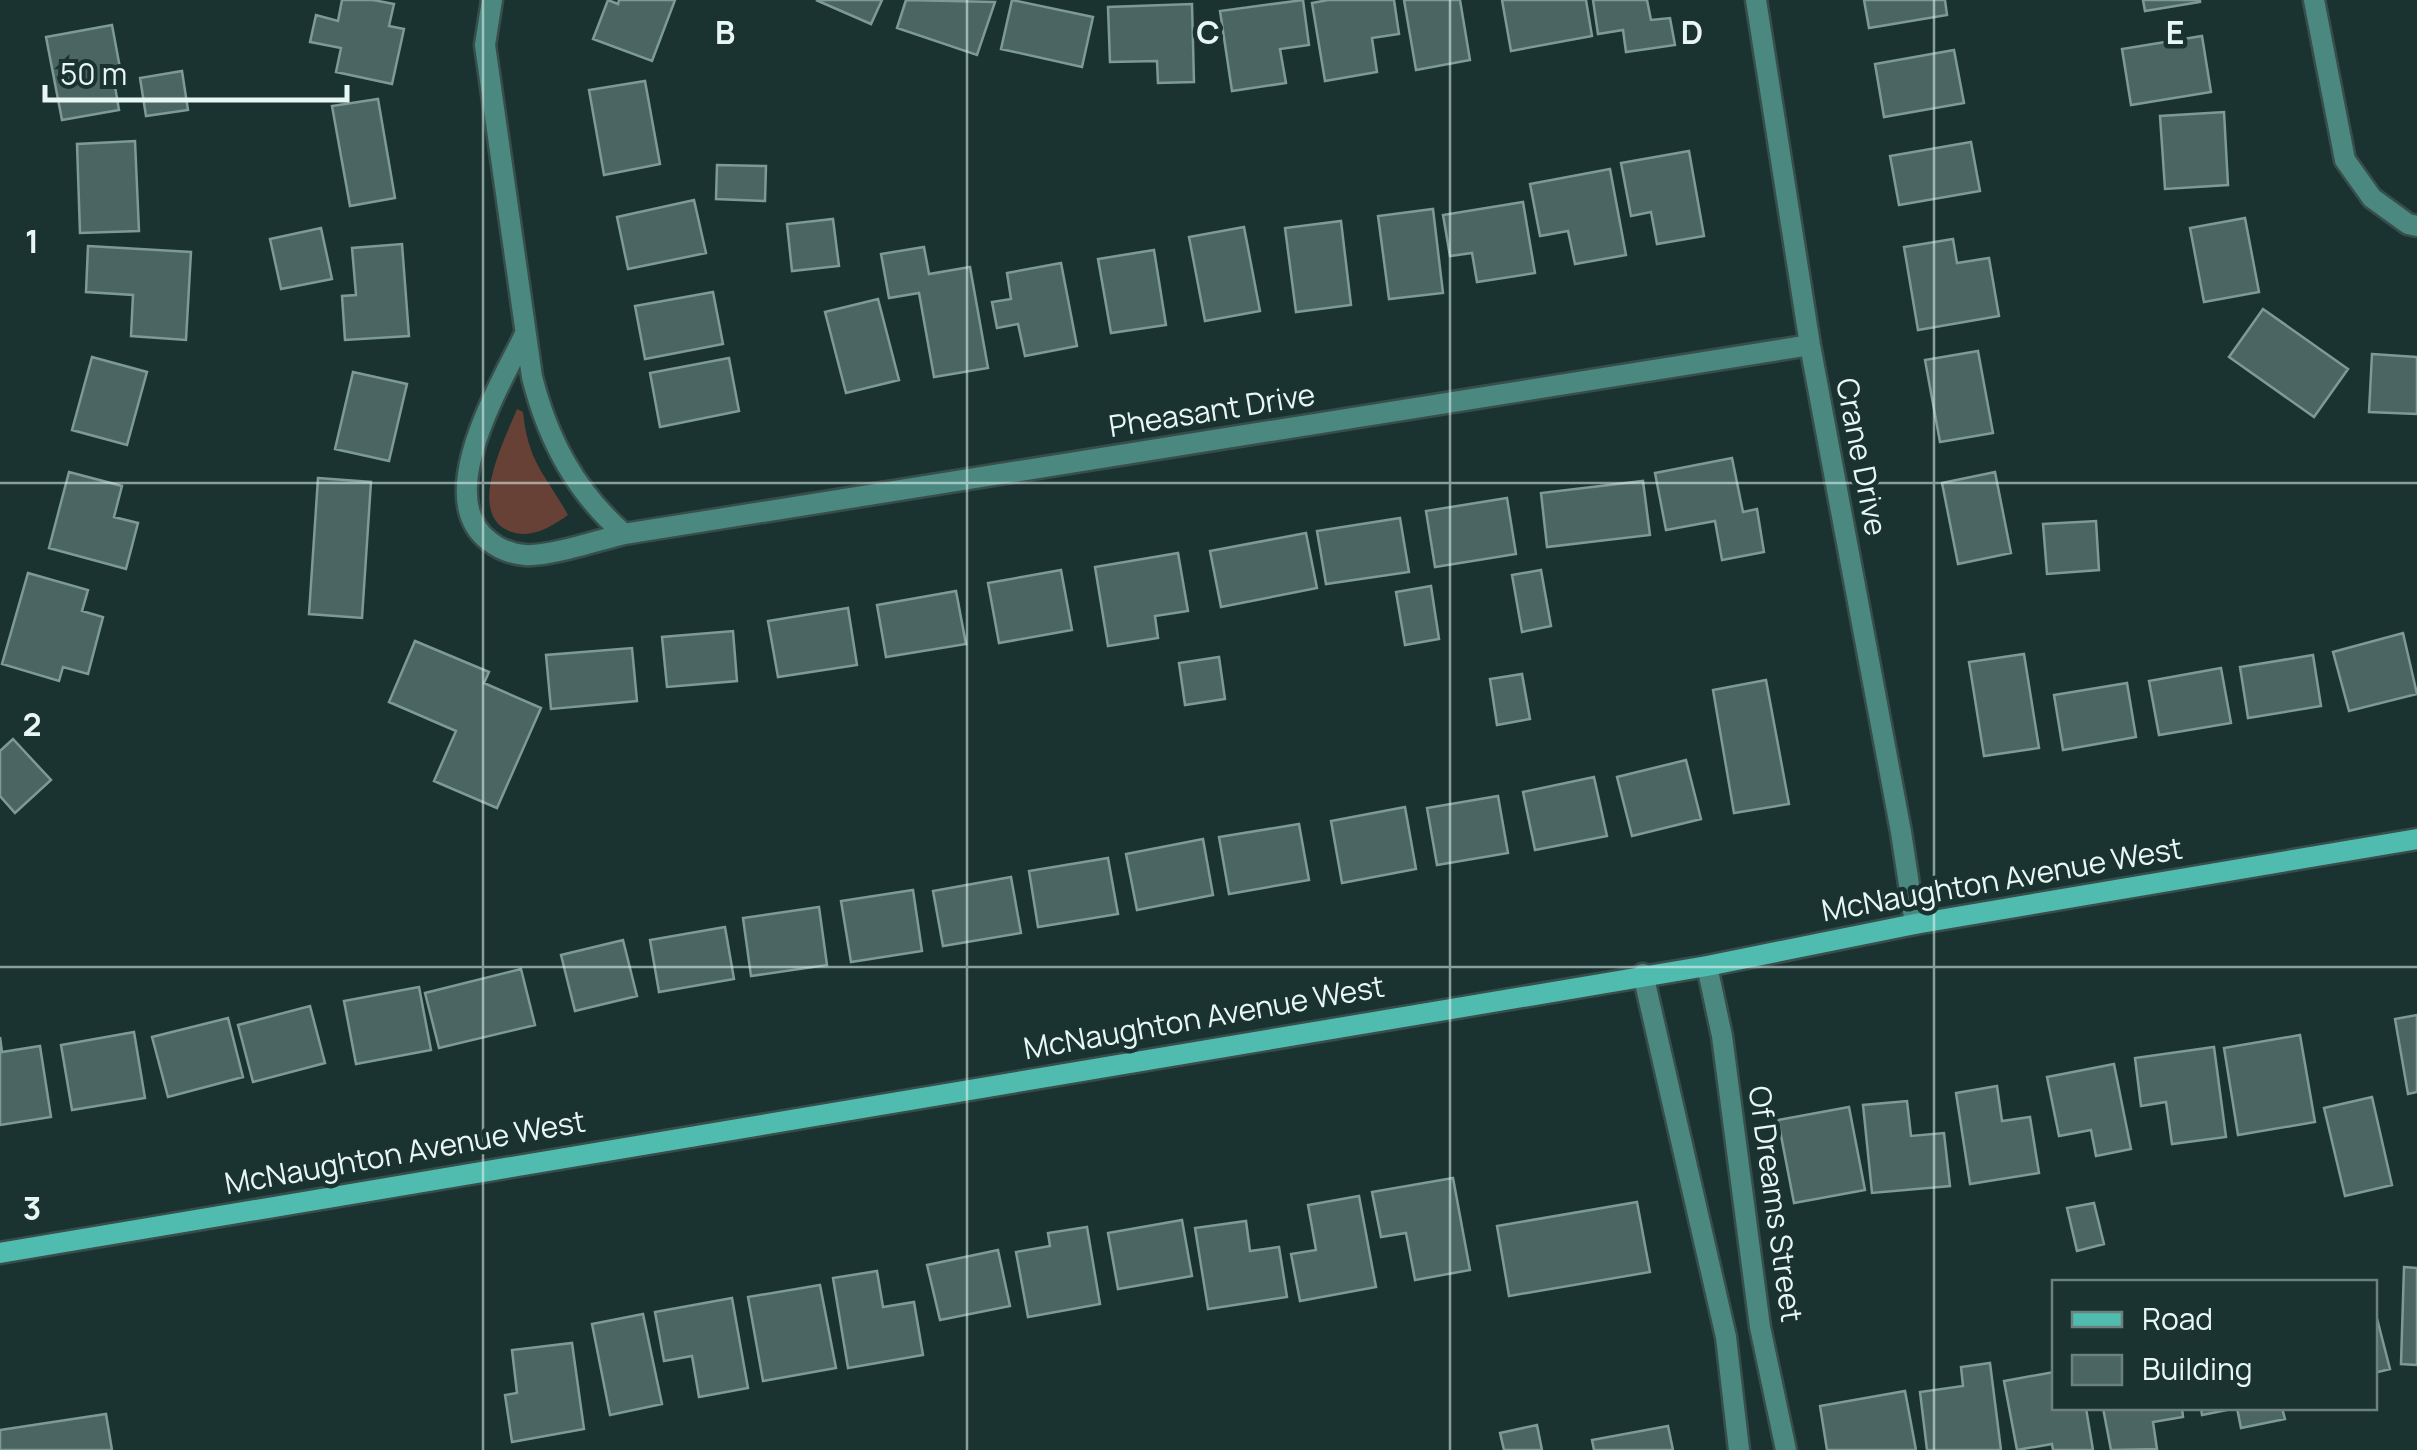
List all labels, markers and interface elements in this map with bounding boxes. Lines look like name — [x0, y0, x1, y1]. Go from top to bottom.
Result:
text: B — [715, 10, 735, 54]
text: C — [1196, 10, 1220, 54]
text: D — [1681, 10, 1703, 54]
text: E — [2166, 10, 2184, 54]
scale bar — [45, 40, 348, 102]
text: 50 m — [60, 53, 127, 94]
text: 1 — [25, 219, 39, 263]
street label: Pheasant Drive — [1106, 373, 1318, 446]
street label: Crane Drive — [1827, 374, 1898, 539]
text: 2 — [22, 702, 42, 746]
street label: McNaughton Avenue West — [1818, 827, 2185, 930]
street label: McNaughton Avenue West — [1020, 965, 1387, 1068]
street label: Of Dreams Street — [1740, 1083, 1813, 1325]
street label: McNaughton Avenue West — [221, 1100, 588, 1203]
text: 3 — [23, 1186, 41, 1230]
legend — [2052, 1280, 2377, 1410]
text: Road — [2142, 1298, 2213, 1339]
text: Building — [2142, 1348, 2253, 1389]

